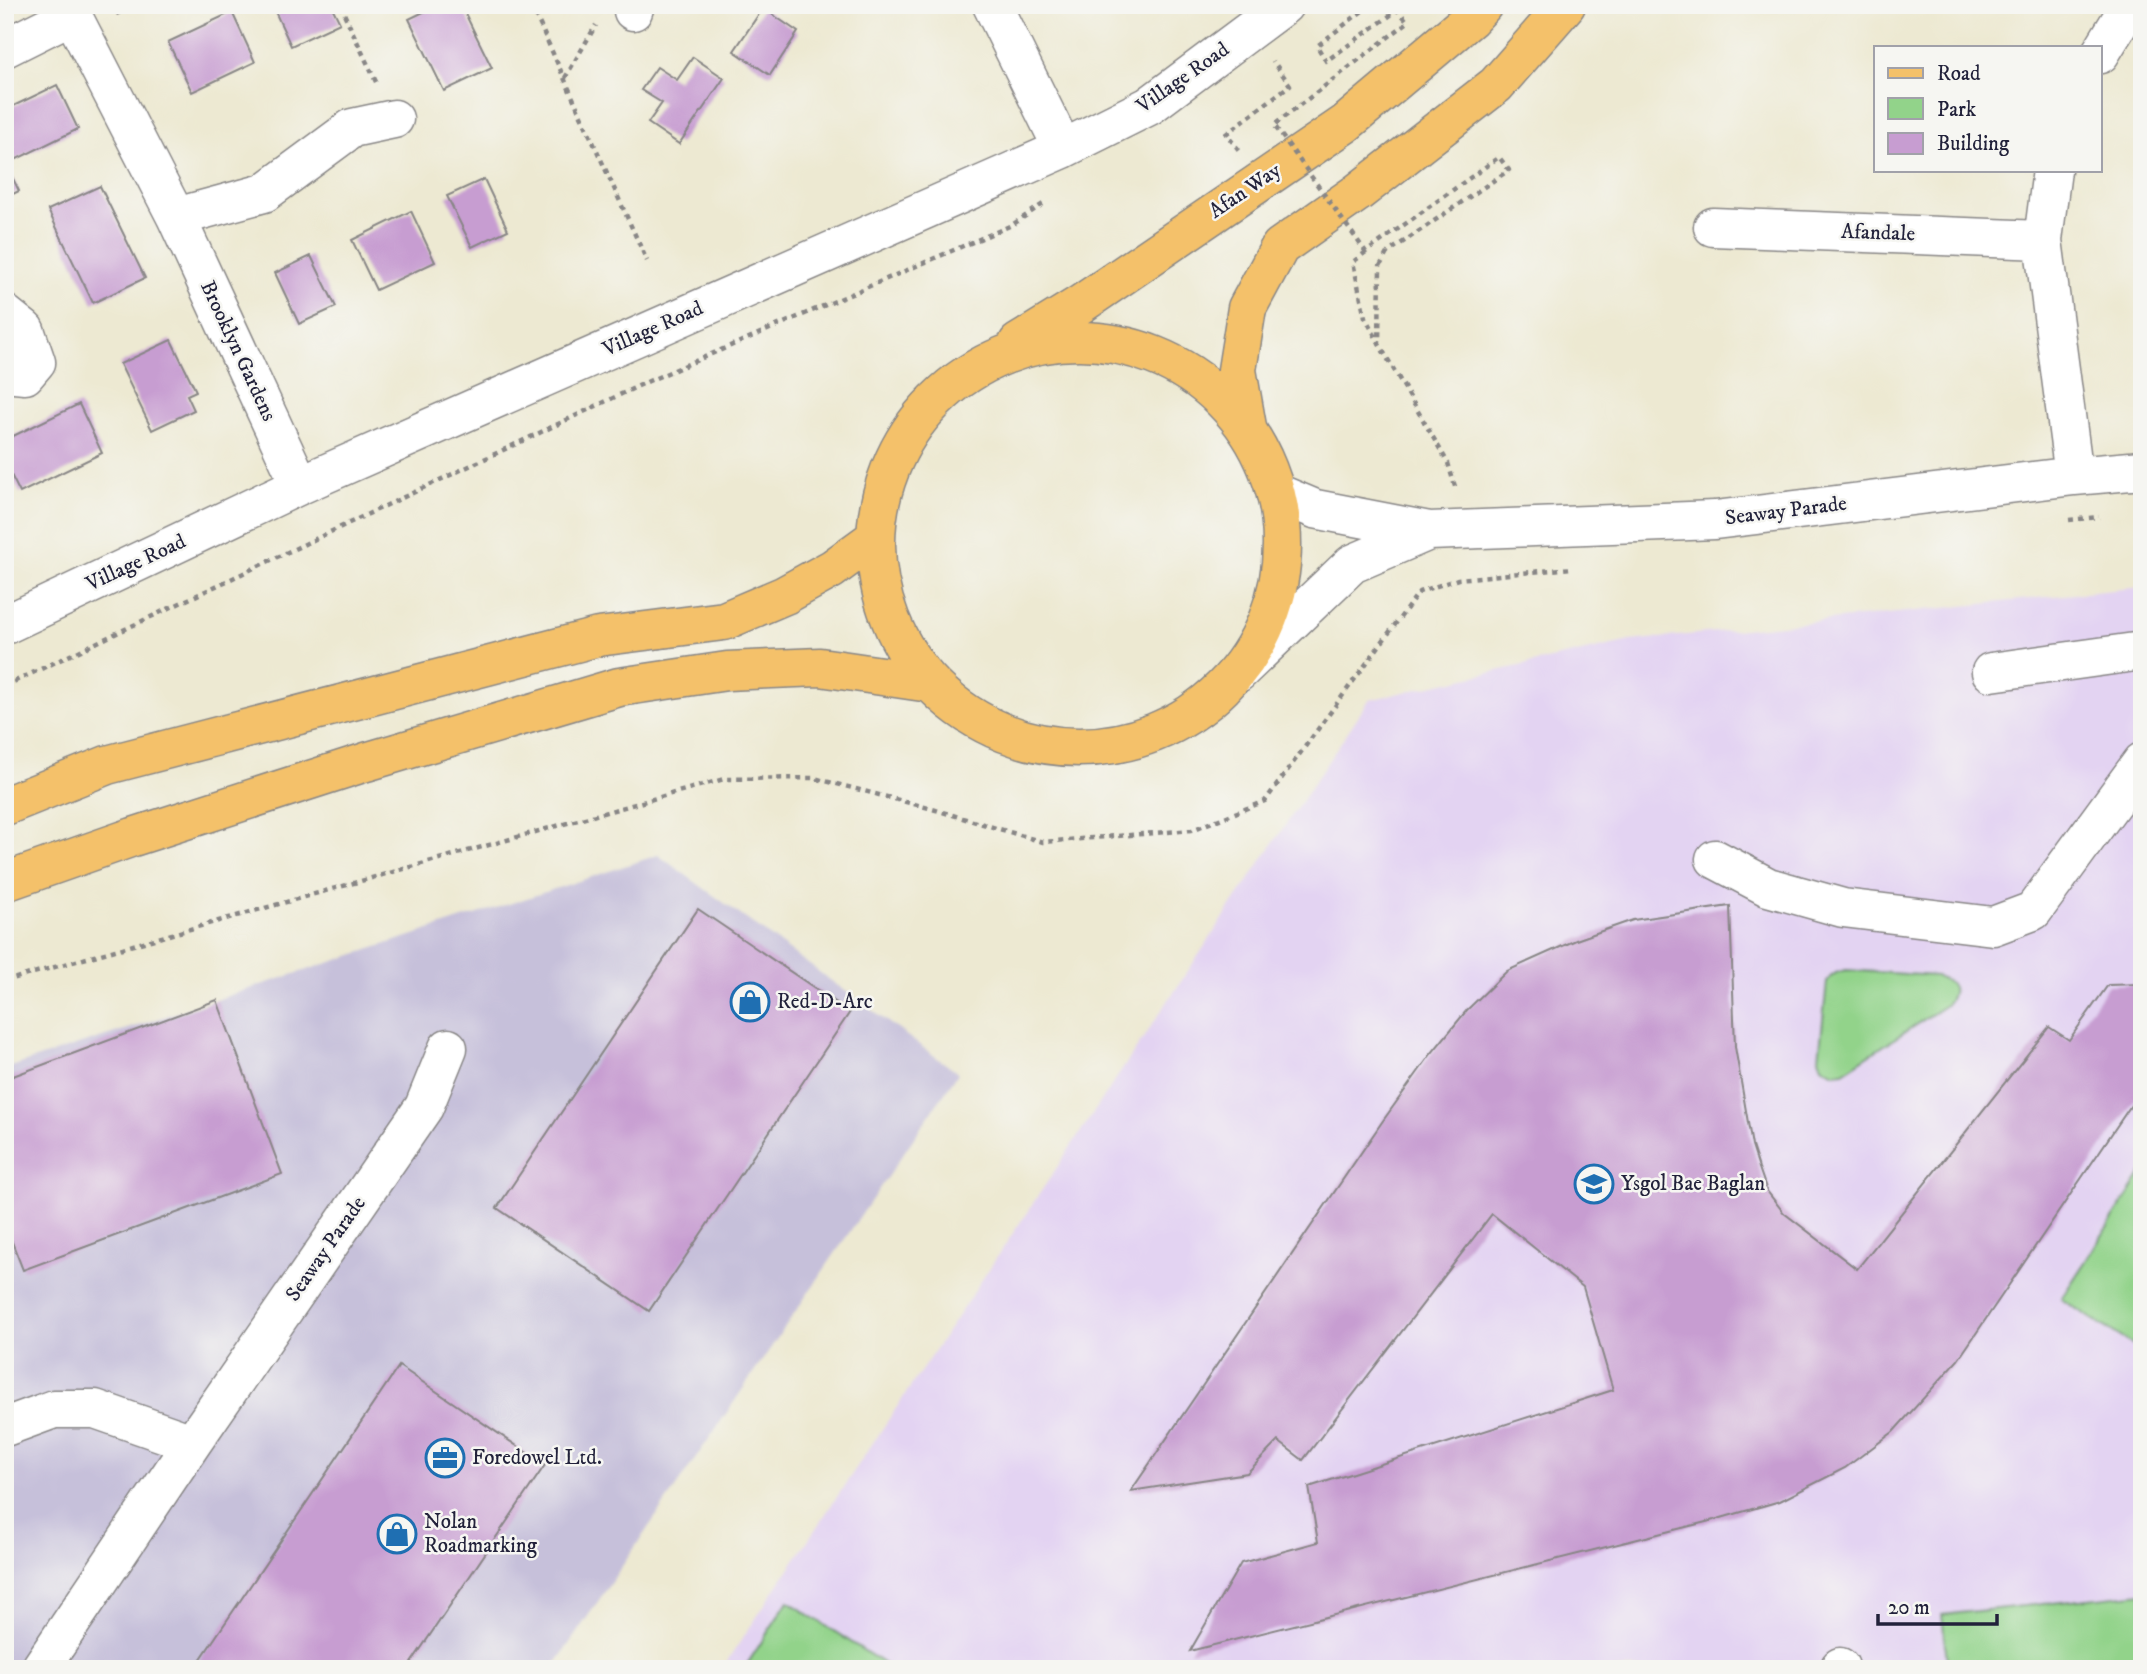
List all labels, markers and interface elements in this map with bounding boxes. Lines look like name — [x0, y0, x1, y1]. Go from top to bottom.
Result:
street label: Village Road — [1131, 36, 1235, 120]
legend — [1874, 46, 2102, 172]
text: Road — [1937, 61, 1981, 87]
text: Park — [1937, 97, 1977, 123]
text: Building — [1937, 131, 2010, 157]
street label: Afan Way — [1204, 157, 1287, 224]
street label: Afandale — [1840, 219, 1916, 247]
street label: Brooklyn Gardens — [194, 277, 282, 425]
street label: Village Road — [598, 295, 708, 363]
street label: Seaway Parade — [1724, 491, 1849, 531]
street label: Village Road — [81, 528, 190, 598]
shop icon: Red-D-Arc — [729, 981, 771, 1023]
place label: Red-D-Arc — [777, 989, 873, 1015]
school or university icon: Ysgol Bae Baglan — [1573, 1163, 1615, 1205]
place label: Ysgol Bae Baglan — [1621, 1171, 1765, 1197]
street label: Seaway Parade — [280, 1191, 372, 1307]
office icon: Foredowel Ltd. — [424, 1437, 466, 1479]
place label: Foredowel Ltd. — [472, 1445, 602, 1471]
place label: Nolan Roadmarking — [424, 1509, 538, 1559]
shop icon: Nolan Roadmarking — [376, 1513, 418, 1555]
scale bar — [1878, 1583, 1996, 1627]
text: 20 m — [1888, 1595, 1930, 1621]

